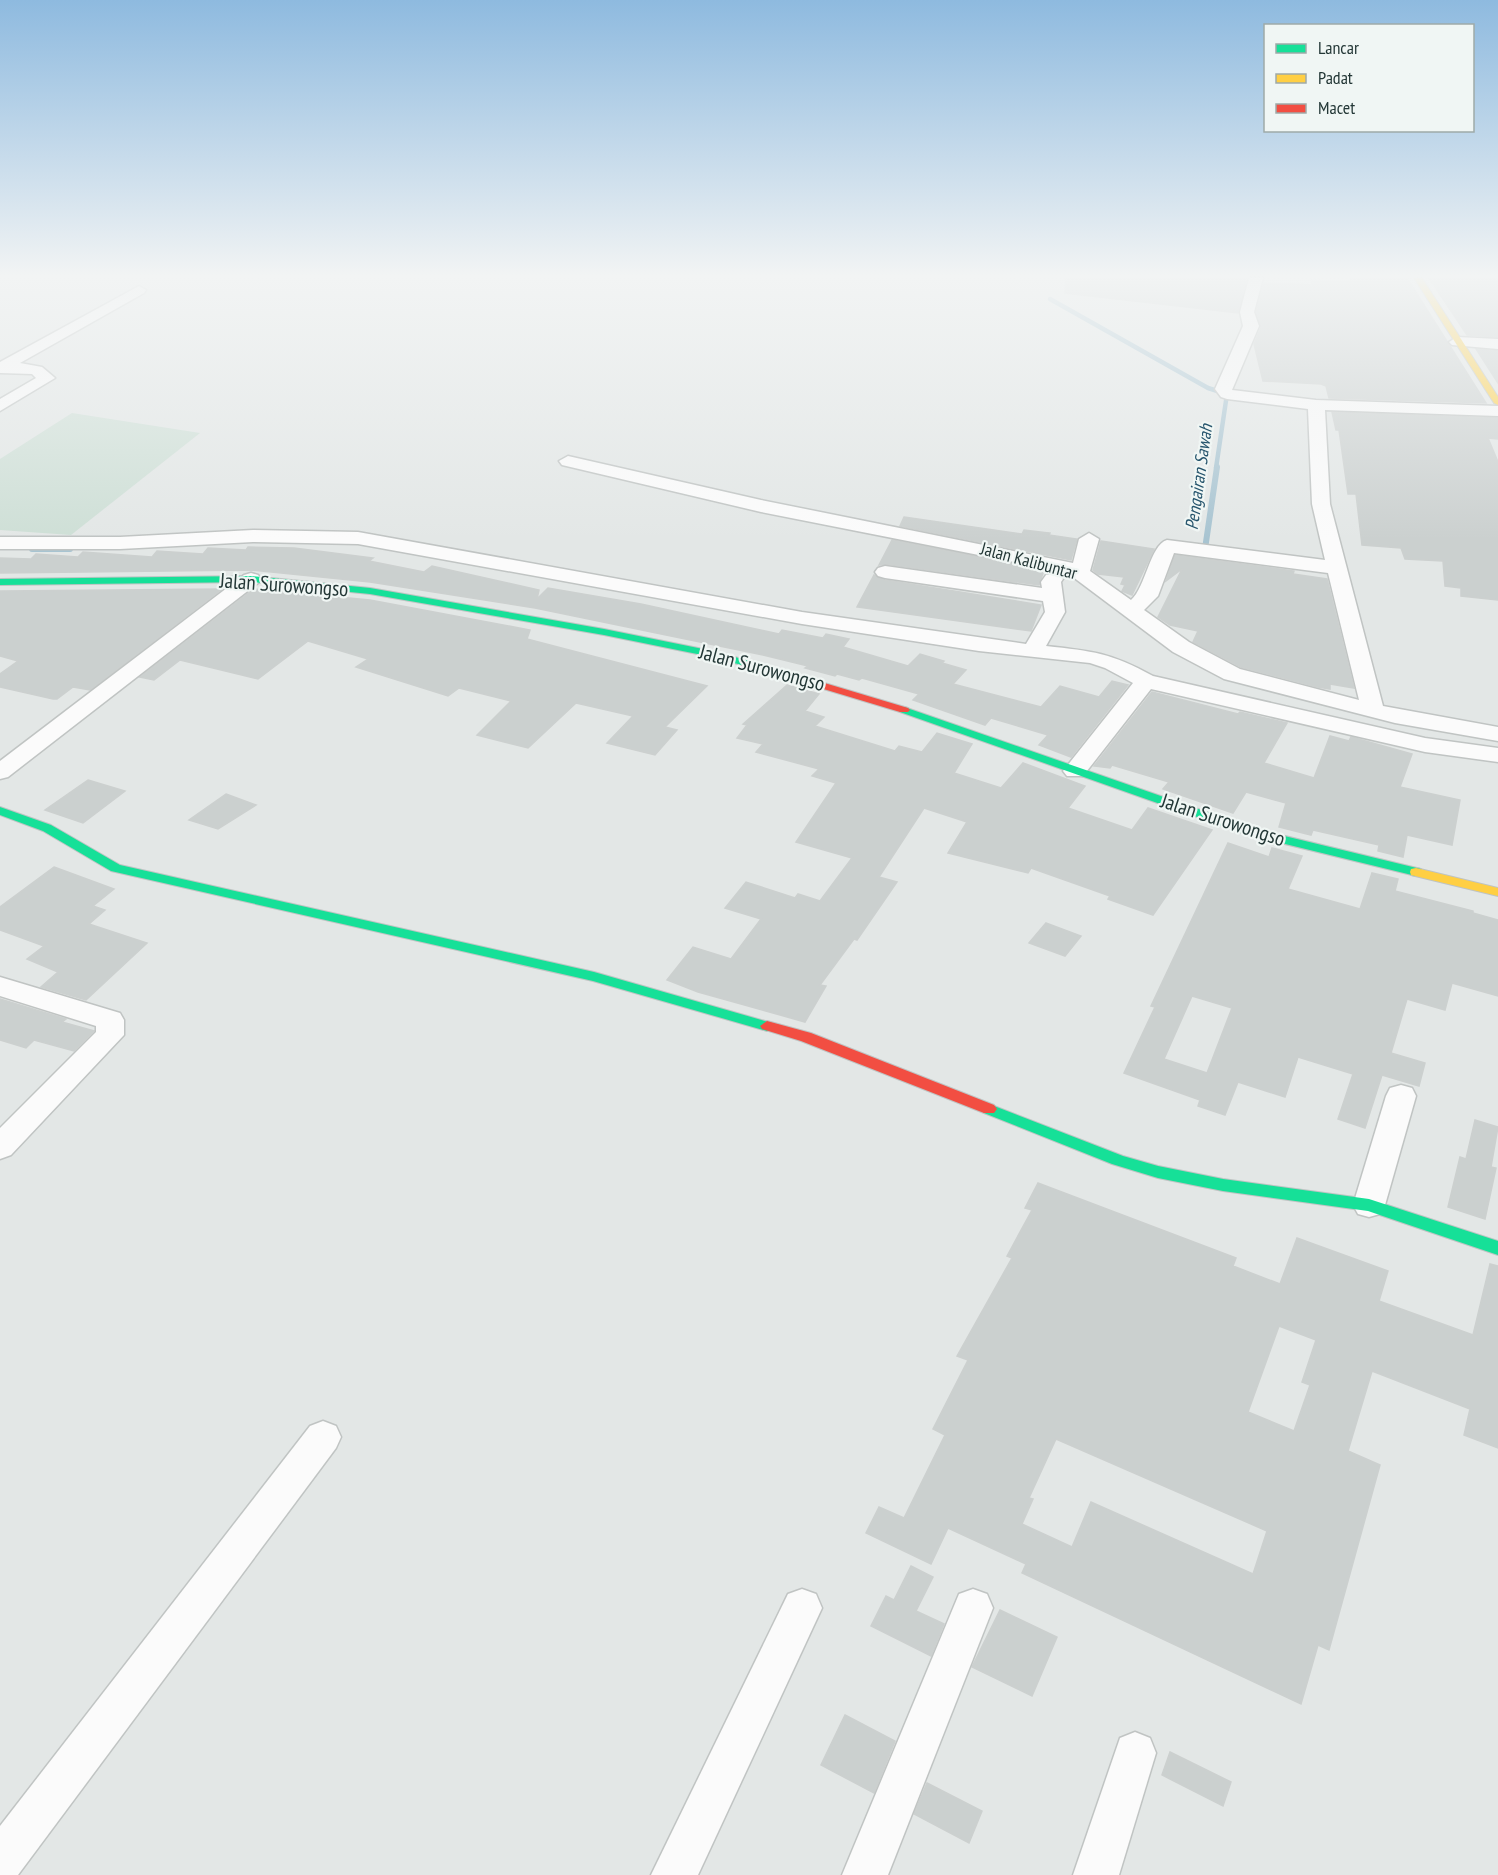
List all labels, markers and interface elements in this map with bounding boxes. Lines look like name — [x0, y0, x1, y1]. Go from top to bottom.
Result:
legend — [1264, 24, 1474, 132]
text: Lancar — [1318, 36, 1359, 59]
text: Padat — [1318, 66, 1353, 89]
text: Macet — [1318, 96, 1355, 119]
water label: Pengairan Sawah — [1180, 422, 1217, 531]
street label: Jalan Kalibuntar — [977, 536, 1080, 584]
street label: Jalan Surowongso — [218, 566, 349, 602]
street label: Jalan Surowongso — [695, 638, 828, 697]
street label: Jalan Surowongso — [1157, 786, 1289, 852]

